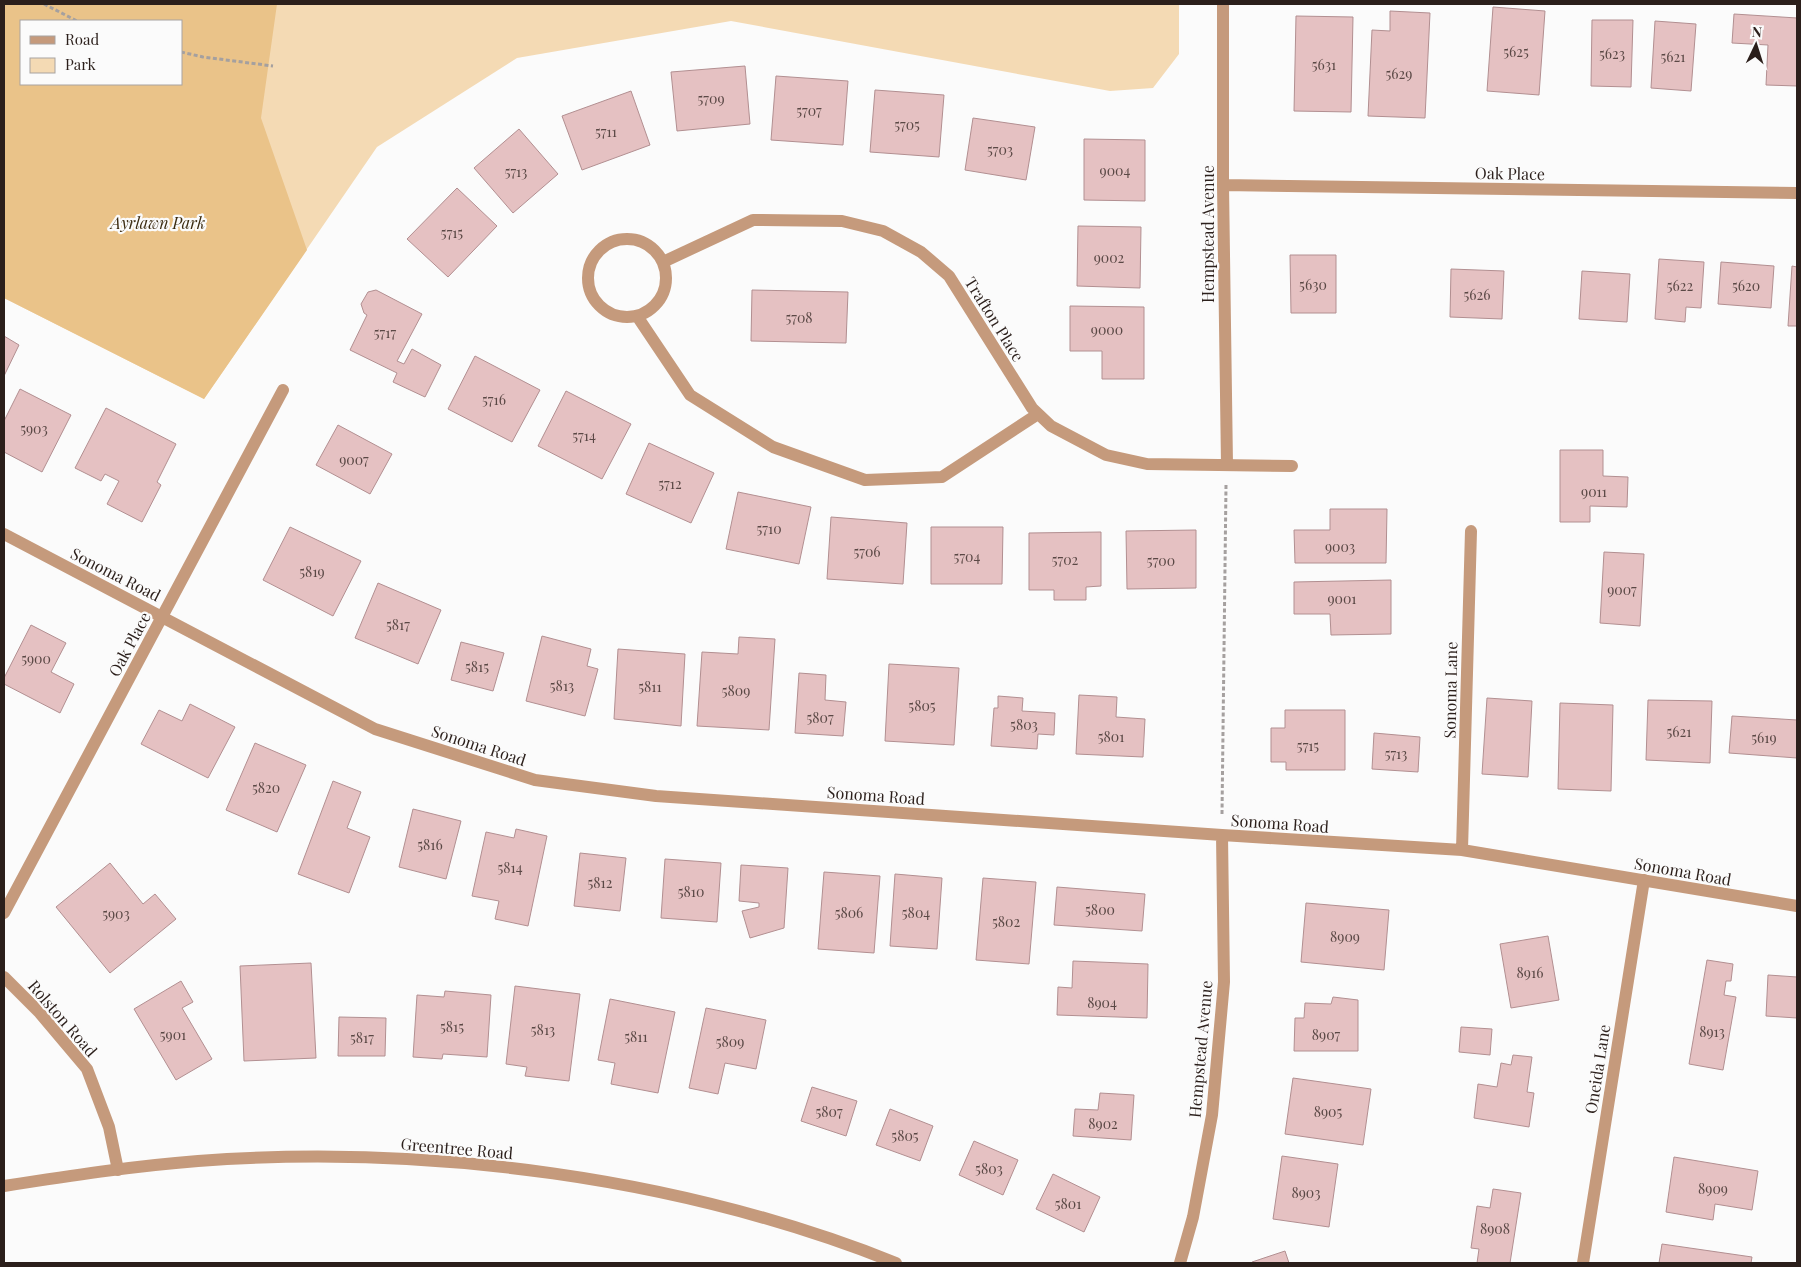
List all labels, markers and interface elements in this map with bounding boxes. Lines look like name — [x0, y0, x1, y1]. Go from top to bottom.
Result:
legend — [20, 20, 182, 85]
north arrow — [1731, 20, 1781, 70]
text: N — [1751, 22, 1763, 41]
text: Road — [65, 29, 99, 49]
house number: 5625 — [1503, 42, 1529, 61]
house number: 5623 — [1599, 44, 1625, 63]
house number: 5621 — [1661, 47, 1685, 66]
text: Park — [65, 54, 97, 74]
house number: 5631 — [1312, 55, 1336, 74]
house number: 5629 — [1386, 64, 1412, 83]
house number: 5709 — [697, 89, 725, 108]
house number: 5707 — [796, 101, 822, 120]
house number: 5705 — [894, 115, 920, 134]
house number: 5711 — [595, 122, 617, 141]
house number: 5703 — [987, 140, 1013, 159]
house number: 9004 — [1100, 161, 1131, 180]
house number: 5713 — [505, 162, 527, 181]
street label: Oak Place — [1475, 162, 1545, 184]
street label: Hempstead Avenue — [1197, 165, 1218, 303]
park label: Ayrlawn Park — [109, 212, 205, 233]
house number: 5715 — [441, 223, 463, 242]
house number: 9002 — [1094, 248, 1125, 267]
street label: Trafton Place — [961, 273, 1029, 365]
house number: 5630 — [1299, 275, 1327, 294]
house number: 5622 — [1667, 276, 1694, 295]
house number: 5620 — [1732, 276, 1760, 295]
house number: 5626 — [1464, 285, 1491, 304]
house number: 5708 — [785, 308, 813, 327]
house number: 9000 — [1091, 320, 1123, 339]
house number: 5717 — [374, 323, 396, 342]
house number: 5716 — [482, 390, 506, 409]
house number: 5903 — [20, 419, 48, 438]
house number: 5714 — [572, 426, 596, 445]
house number: 9007 — [339, 450, 369, 469]
house number: 5712 — [658, 474, 682, 493]
house number: 9011 — [1581, 482, 1607, 501]
house number: 5710 — [756, 519, 782, 538]
house number: 9003 — [1325, 537, 1355, 556]
street label: Sonoma Road — [68, 542, 164, 606]
house number: 5706 — [853, 542, 881, 561]
house number: 5704 — [954, 547, 980, 566]
house number: 5702 — [1052, 550, 1079, 569]
house number: 5700 — [1147, 551, 1175, 570]
house number: 5819 — [299, 562, 325, 581]
house number: 9007 — [1607, 580, 1637, 599]
house number: 9001 — [1327, 589, 1357, 608]
street label: Oak Place — [103, 608, 155, 680]
house number: 5817 — [386, 615, 410, 634]
street label: Sonoma Lane — [1439, 641, 1461, 739]
house number: 5900 — [21, 649, 51, 668]
house number: 5815 — [465, 657, 489, 676]
house number: 5813 — [550, 676, 574, 695]
house number: 5811 — [638, 677, 662, 696]
house number: 5809 — [722, 681, 750, 700]
house number: 5805 — [908, 696, 936, 715]
house number: 5807 — [806, 708, 834, 727]
house number: 5803 — [1010, 715, 1038, 734]
street label: Sonoma Road — [429, 720, 529, 770]
house number: 5621 — [1667, 722, 1691, 741]
house number: 5801 — [1098, 727, 1124, 746]
house number: 5619 — [1751, 728, 1777, 747]
house number: 5715 — [1297, 736, 1319, 755]
house number: 5713 — [1385, 744, 1407, 763]
house number: 5820 — [252, 778, 280, 797]
street label: Sonoma Road — [826, 781, 926, 809]
street label: Sonoma Road — [1230, 809, 1330, 837]
house number: 5816 — [417, 835, 443, 854]
street label: Sonoma Road — [1633, 852, 1733, 890]
house number: 5814 — [497, 858, 523, 877]
house number: 5812 — [588, 873, 613, 892]
house number: 5810 — [678, 882, 704, 901]
house number: 5800 — [1085, 900, 1115, 919]
house number: 5806 — [835, 903, 863, 922]
house number: 5804 — [902, 903, 930, 922]
house number: 5903 — [102, 904, 130, 923]
house number: 5802 — [992, 912, 1020, 931]
house number: 8909 — [1330, 927, 1360, 946]
house number: 8916 — [1517, 963, 1543, 982]
street label: Rolston Road — [24, 975, 102, 1061]
street label: Hempstead Avenue — [1184, 979, 1216, 1119]
house number: 8904 — [1087, 993, 1117, 1012]
house number: 5815 — [440, 1017, 464, 1036]
house number: 5813 — [531, 1020, 555, 1039]
house number: 8913 — [1699, 1022, 1725, 1041]
street label: Oneida Lane — [1580, 1023, 1614, 1115]
house number: 5901 — [160, 1025, 186, 1044]
house number: 8907 — [1312, 1025, 1341, 1044]
house number: 5811 — [624, 1027, 648, 1046]
house number: 5817 — [350, 1028, 374, 1047]
house number: 5809 — [716, 1032, 744, 1051]
house number: 5807 — [815, 1102, 843, 1121]
house number: 8905 — [1314, 1102, 1342, 1121]
house number: 8902 — [1088, 1114, 1118, 1133]
house number: 5805 — [891, 1126, 919, 1145]
street label: Greentree Road — [400, 1133, 514, 1163]
house number: 5803 — [975, 1159, 1003, 1178]
house number: 8909 — [1698, 1179, 1728, 1198]
house number: 8903 — [1291, 1183, 1321, 1202]
house number: 5801 — [1055, 1194, 1081, 1213]
house number: 8908 — [1480, 1219, 1510, 1238]

